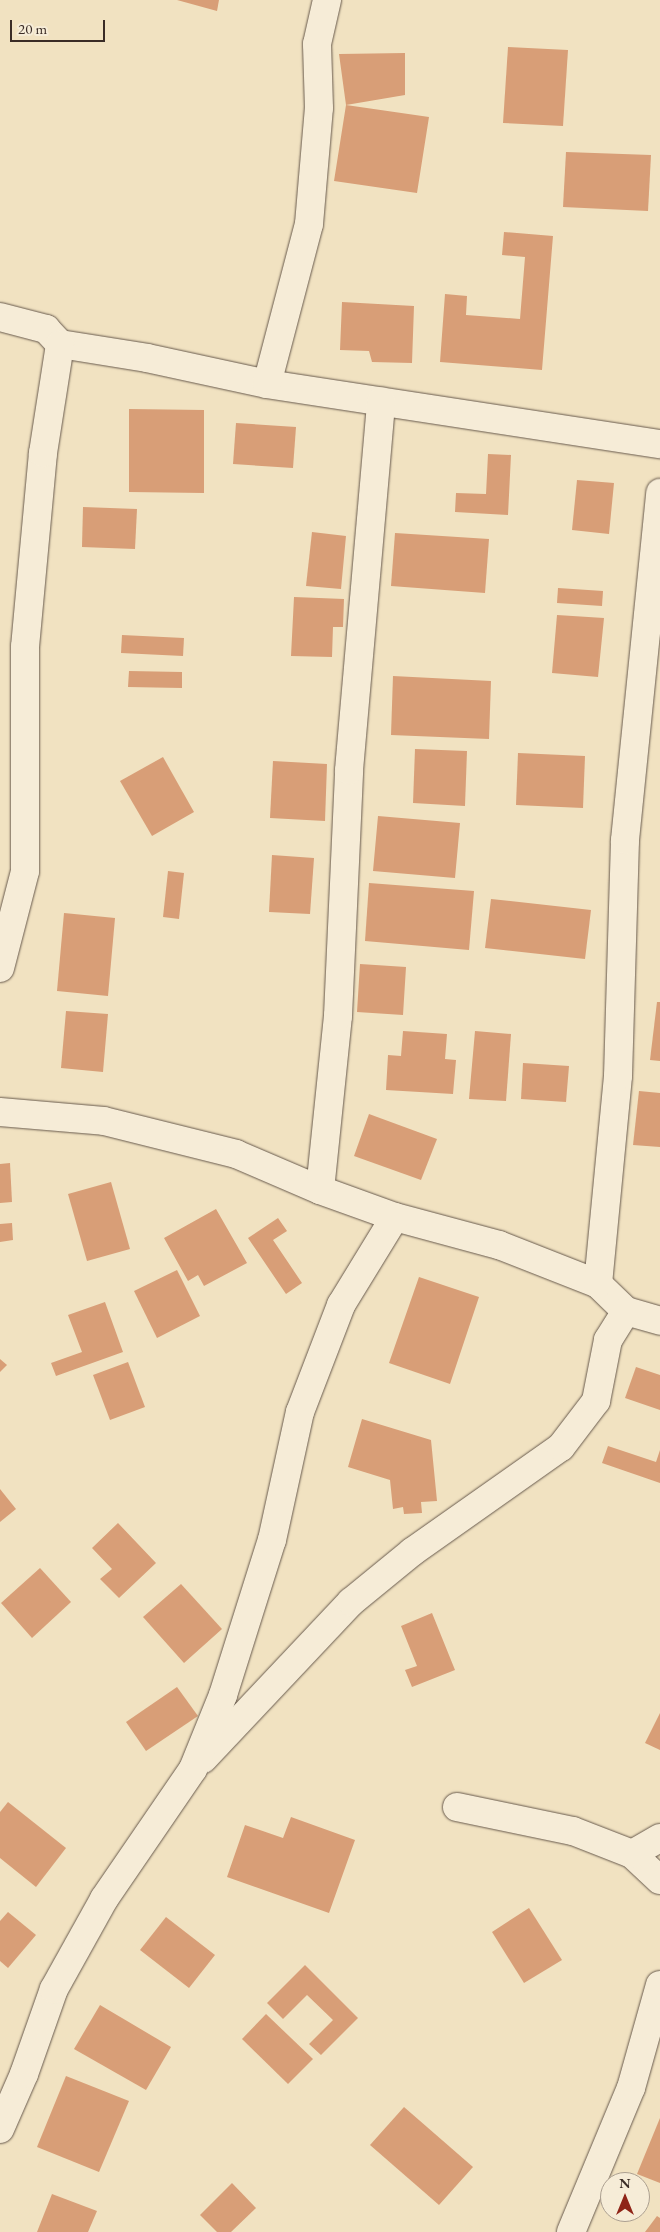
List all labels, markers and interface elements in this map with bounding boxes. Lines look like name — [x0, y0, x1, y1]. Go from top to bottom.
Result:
scale bar — [12, 10, 108, 42]
text: 20 m — [18, 19, 47, 38]
north arrow — [600, 2172, 650, 2222]
text: N — [619, 2174, 631, 2192]

